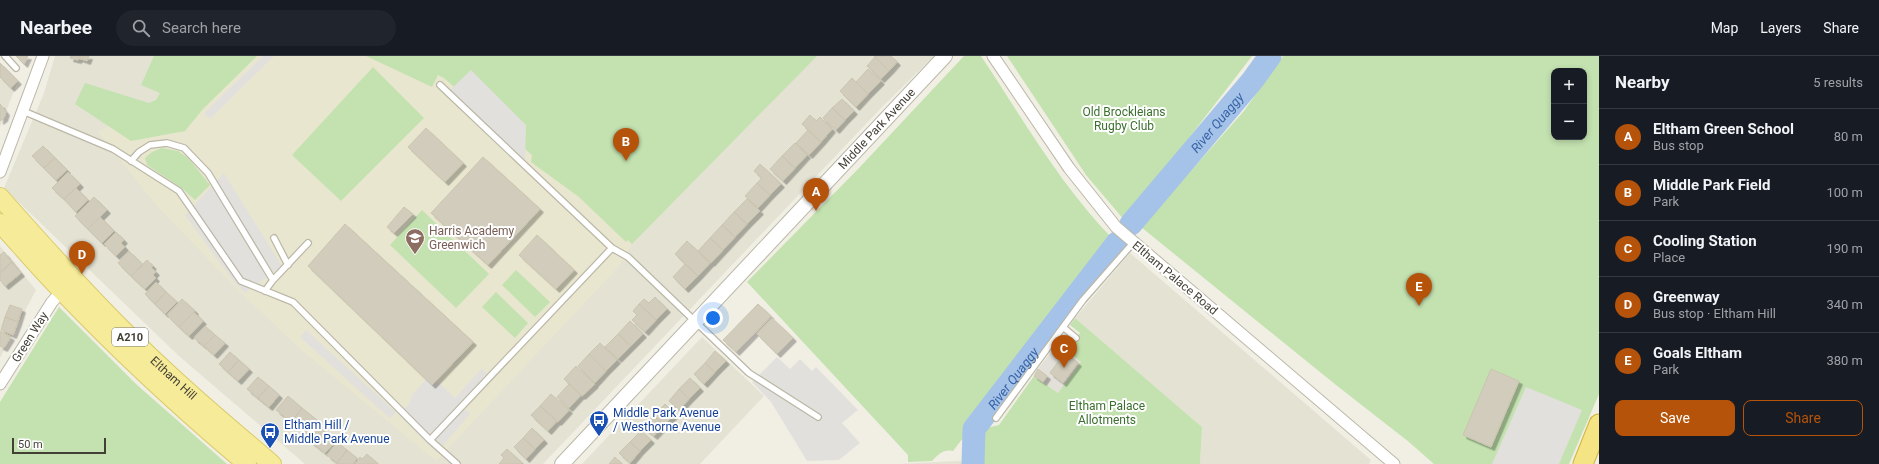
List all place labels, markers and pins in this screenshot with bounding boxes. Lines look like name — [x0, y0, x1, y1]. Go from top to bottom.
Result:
pin: B — [613, 128, 639, 161]
pin: A — [803, 178, 829, 211]
place label: Harris Academy Greenwich — [429, 224, 515, 252]
school or university icon: Harris Academy Greenwich — [404, 227, 426, 255]
pin: D — [69, 241, 95, 274]
pin: E — [1406, 273, 1432, 306]
pin: C — [1051, 335, 1077, 368]
place label: Middle Park Avenue / Westhorne Avenue — [613, 406, 721, 434]
bus stop icon: Middle Park Avenue / Westhorne Avenue — [588, 409, 610, 437]
place label: Eltham Hill / Middle Park Avenue — [284, 418, 390, 446]
bus stop icon: Eltham Hill / Middle Park Avenue — [259, 421, 281, 449]

